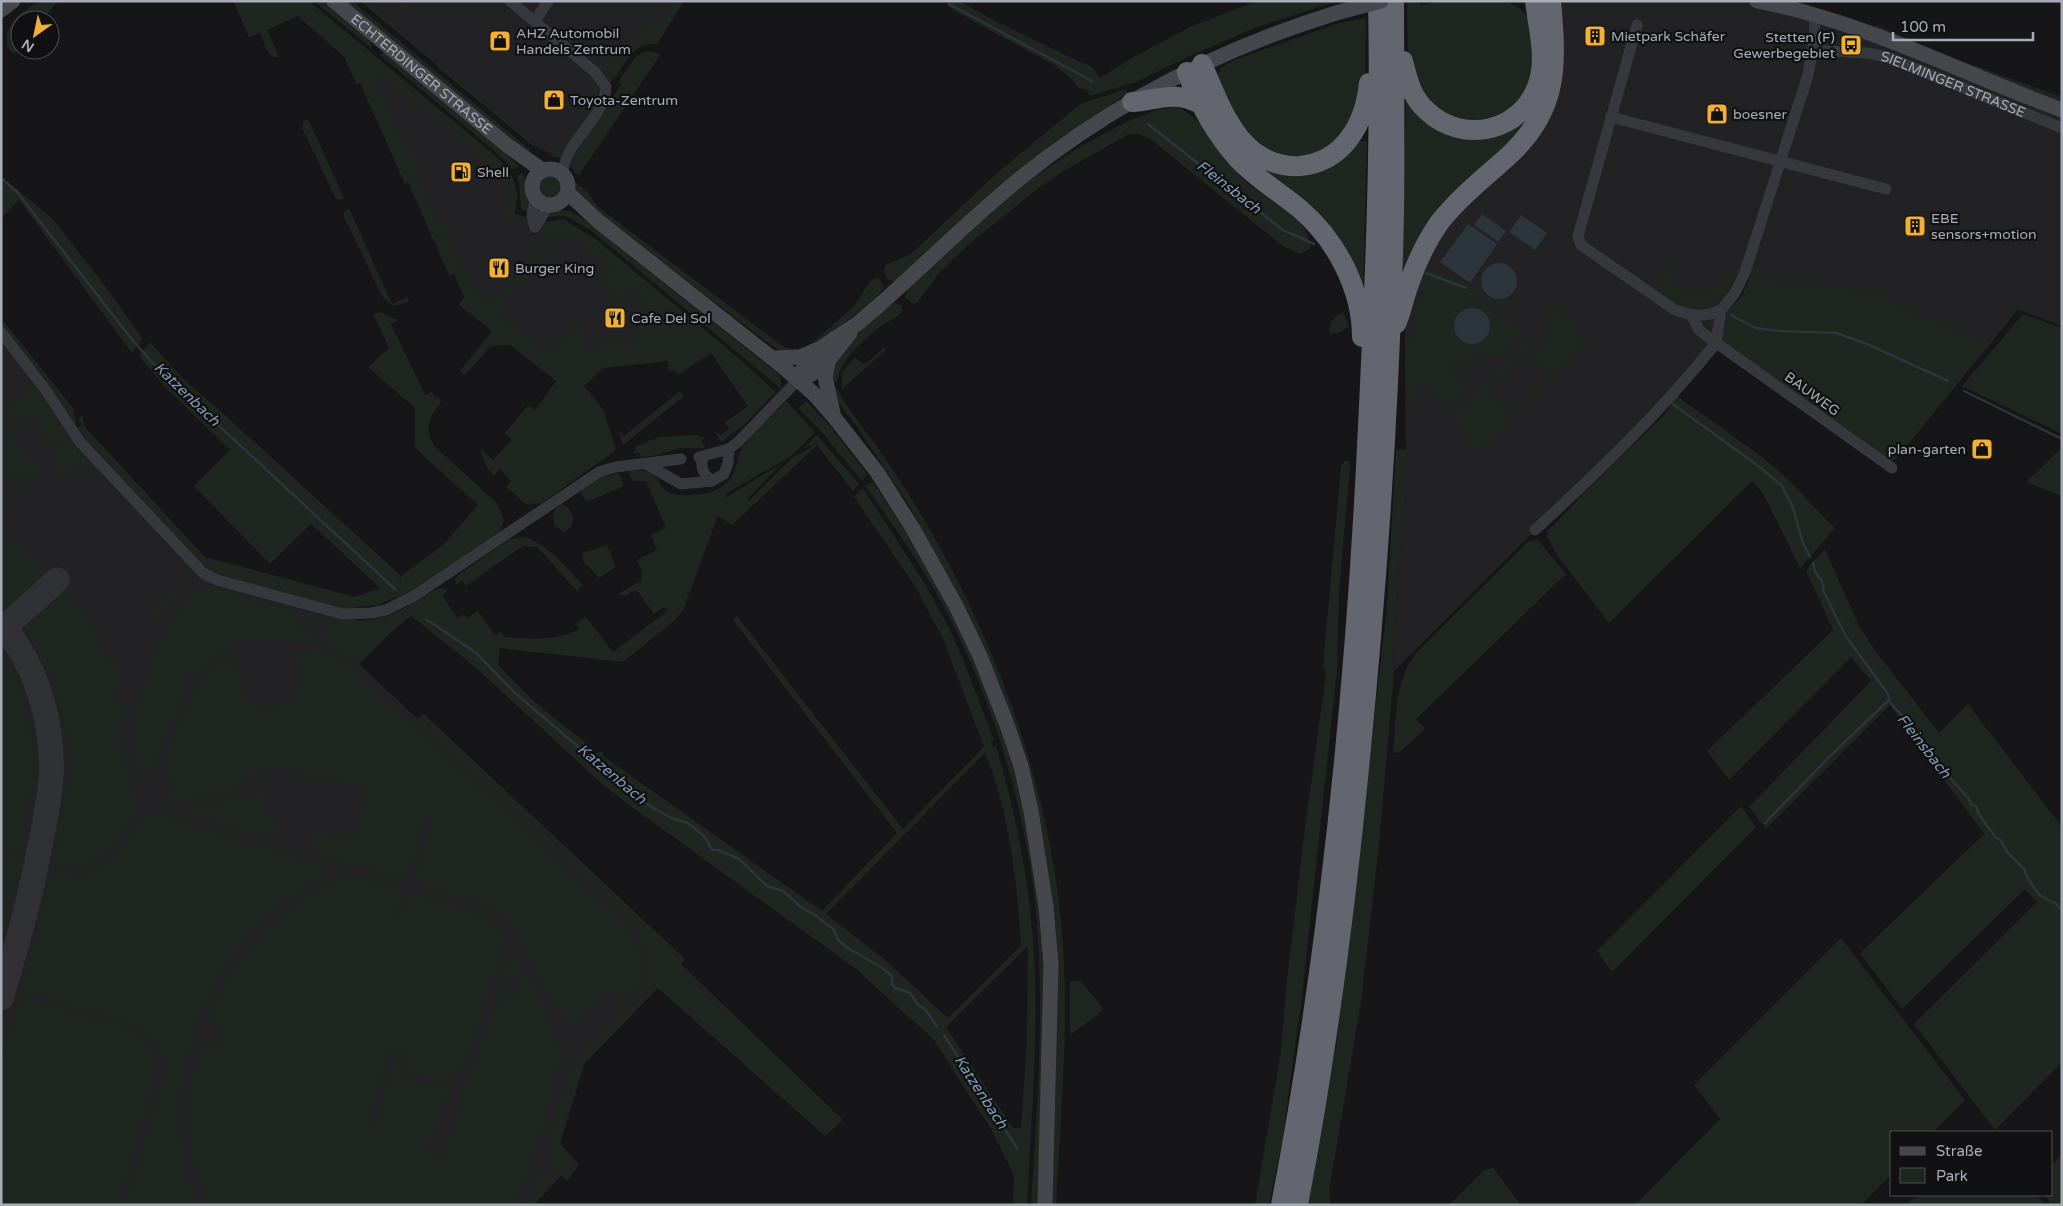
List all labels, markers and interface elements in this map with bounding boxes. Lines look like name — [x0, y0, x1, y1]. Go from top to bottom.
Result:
north arrow — [10, 10, 60, 60]
street label: ECHTERDINGER STRASSE — [347, 10, 496, 138]
scale bar — [1893, 10, 2033, 42]
text: 100 m — [1900, 18, 1946, 36]
building icon: Mietpark Schäfer — [1583, 24, 1607, 48]
place label: AHZ Automobil Handels Zentrum — [516, 25, 631, 58]
place label: Mietpark Schäfer — [1611, 28, 1726, 45]
shop icon: AHZ Automobil Handels Zentrum — [488, 29, 512, 53]
place label: Stetten (F) Gewerbegebiet — [1733, 29, 1836, 62]
bus stop icon: Stetten (F) Gewerbegebiet — [1839, 33, 1863, 57]
text: N — [19, 35, 38, 56]
street label: SIELMINGER STRASSE — [1880, 48, 2028, 121]
shop icon: Toyota-Zentrum — [542, 88, 566, 112]
place label: Toyota-Zentrum — [570, 92, 678, 109]
shop icon: boesner — [1705, 102, 1729, 126]
place label: boesner — [1733, 106, 1787, 123]
water label: Fleinsbach — [1193, 156, 1265, 218]
fuel station icon: Shell — [449, 160, 473, 184]
place label: Shell — [477, 164, 509, 181]
place label: EBE sensors+motion — [1931, 210, 2037, 243]
building icon: EBE sensors+motion — [1903, 214, 1927, 238]
restaurant icon: Burger King — [487, 256, 511, 280]
place label: Burger King — [515, 260, 594, 277]
restaurant icon: Cafe Del Sol — [603, 306, 627, 330]
place label: Cafe Del Sol — [631, 310, 711, 327]
water label: Katzenbach — [150, 358, 224, 430]
street label: BAUWEG — [1781, 368, 1843, 420]
shop icon: plan-garten — [1970, 437, 1994, 461]
place label: plan-garten — [1888, 441, 1966, 458]
water label: Fleinsbach — [1893, 710, 1955, 782]
water label: Katzenbach — [574, 740, 651, 808]
water label: Katzenbach — [951, 1052, 1012, 1133]
legend — [1890, 1131, 2053, 1196]
text: Straße — [1936, 1142, 1982, 1160]
text: Park — [1936, 1167, 1968, 1185]

